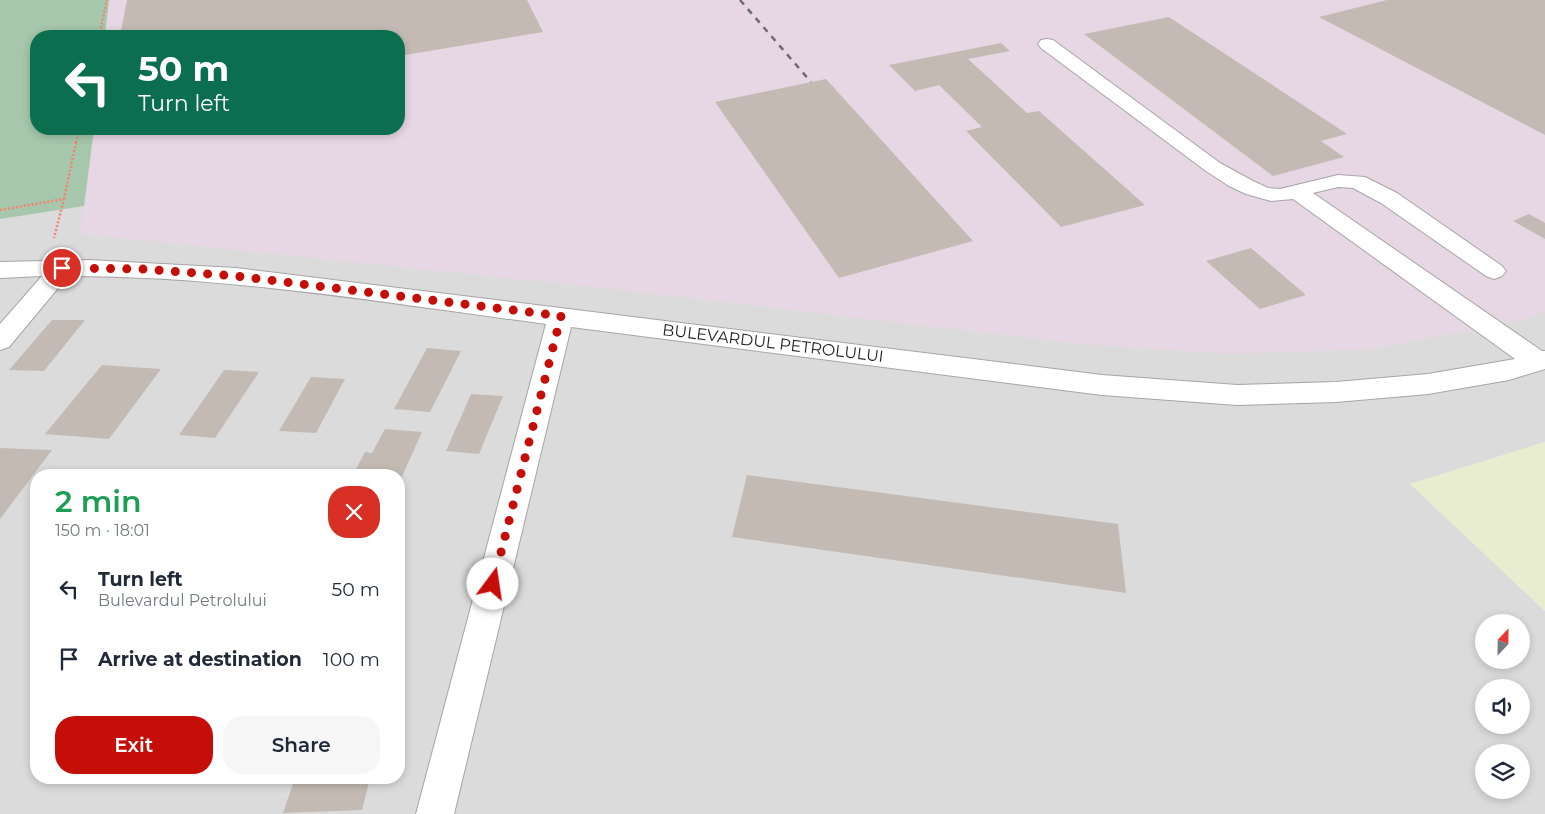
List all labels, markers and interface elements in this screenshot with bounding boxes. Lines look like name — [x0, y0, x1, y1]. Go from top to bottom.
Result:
text: 50 m — [138, 47, 229, 90]
icon: left — [55, 50, 120, 115]
text: Turn left — [138, 90, 230, 117]
pin — [41, 247, 83, 289]
icon: arrive — [48, 254, 76, 282]
street label: BULEVARDUL PETROLULUI — [661, 320, 885, 366]
text: 2 min — [55, 483, 142, 520]
button: close — [328, 486, 380, 538]
text: 150 m · 18:01 — [55, 521, 150, 540]
position arrow — [466, 557, 518, 609]
text: Turn left — [98, 568, 183, 591]
icon: left — [55, 575, 83, 603]
text: 50 m — [332, 578, 380, 601]
text: Bulevardul Petrolului — [98, 591, 267, 610]
north arrow — [1475, 614, 1530, 669]
map controls — [1475, 614, 1530, 799]
icon: arrive — [55, 645, 83, 673]
text: Arrive at destination — [98, 648, 302, 671]
text: 100 m — [323, 648, 380, 671]
button: sound — [1475, 679, 1530, 734]
button: Exit — [55, 716, 213, 774]
button: Share — [223, 716, 380, 774]
button: layers — [1475, 744, 1530, 799]

